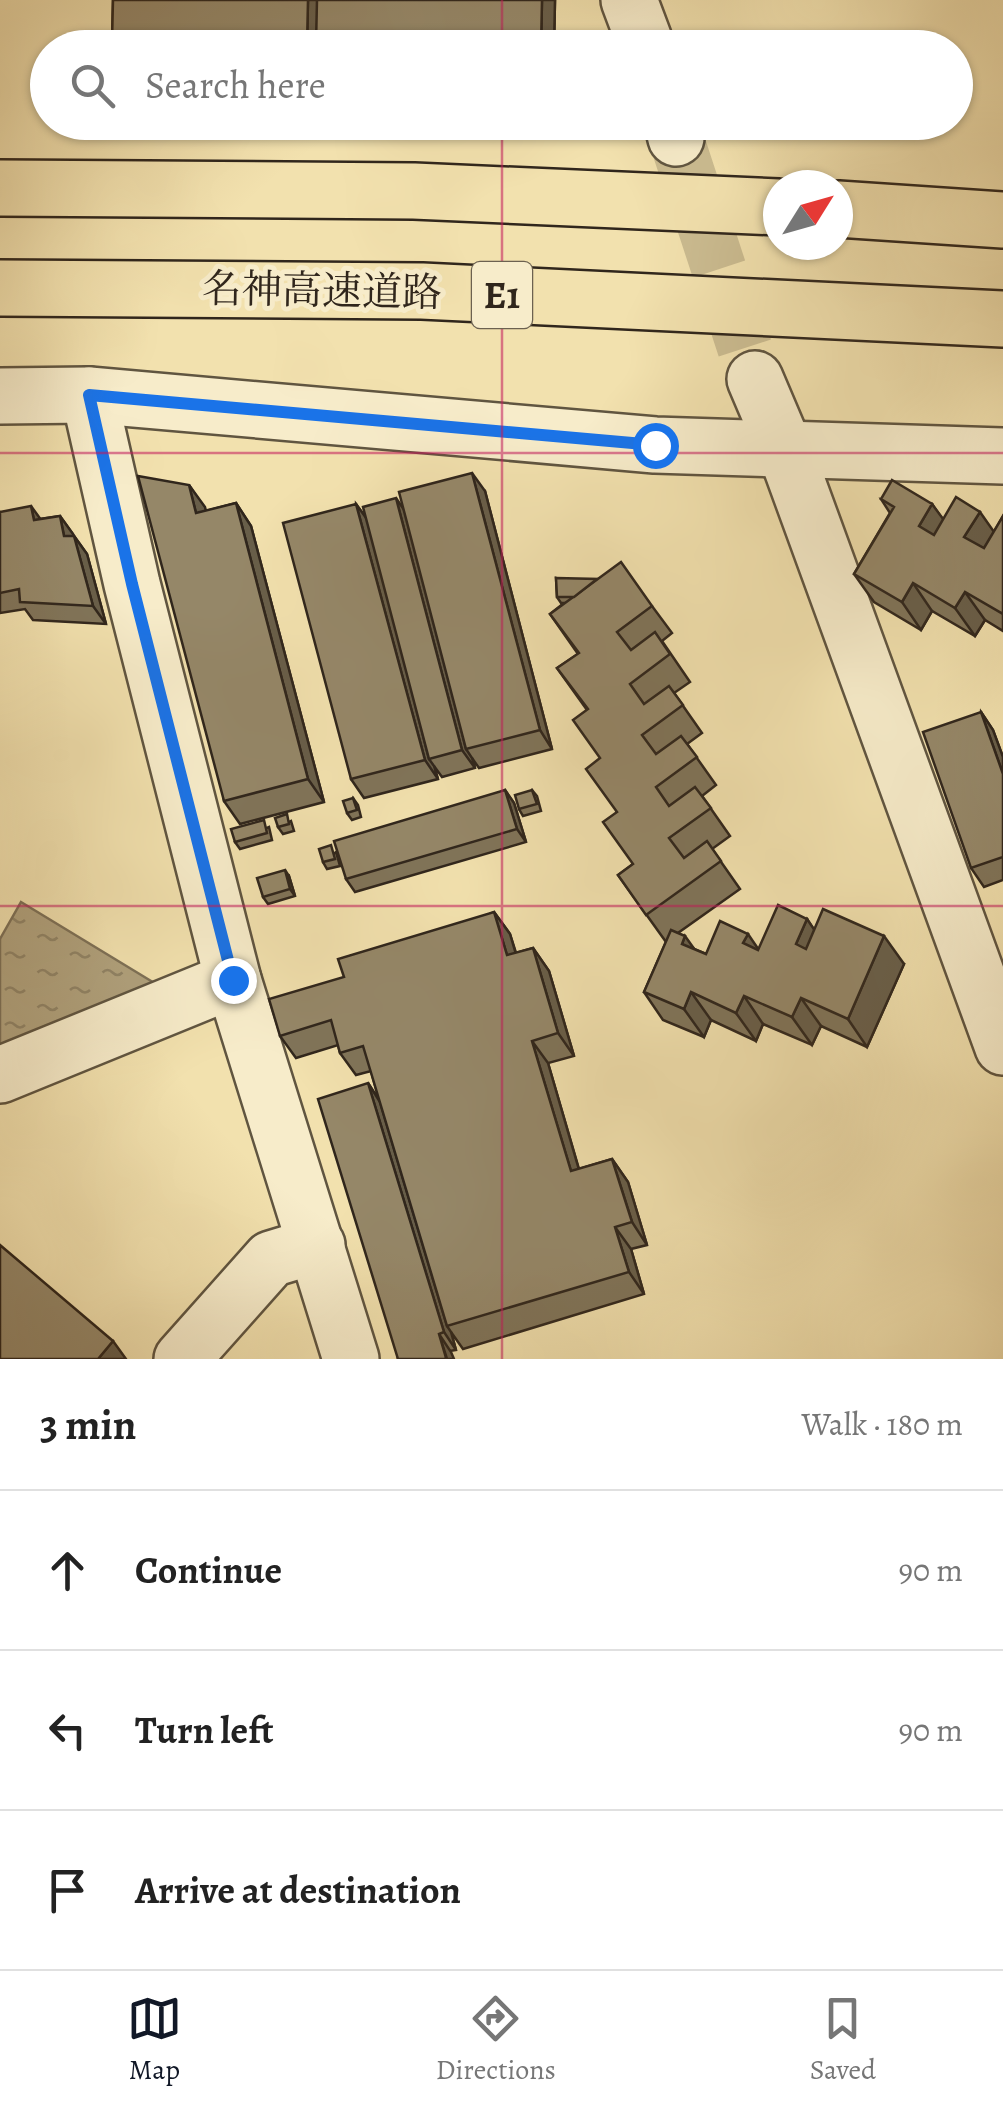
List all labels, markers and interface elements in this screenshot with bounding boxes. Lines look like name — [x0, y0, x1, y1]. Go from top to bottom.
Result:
search box — [30, 30, 973, 140]
icon: search — [65, 58, 120, 113]
text: Search here — [145, 59, 326, 111]
north arrow — [763, 170, 853, 260]
street label: 名神高速道路 — [202, 261, 442, 320]
road number: E1 — [472, 262, 532, 328]
route start — [633, 423, 679, 469]
route end — [211, 958, 257, 1004]
text: 3 min — [40, 1396, 136, 1453]
text: Walk · 180 m — [802, 1402, 963, 1446]
icon: ahead — [40, 1543, 95, 1598]
text: Continue — [135, 1544, 282, 1596]
text: 90 m — [898, 1548, 963, 1592]
icon: left — [40, 1703, 95, 1758]
text: Turn left — [135, 1704, 274, 1756]
text: 90 m — [898, 1708, 963, 1752]
icon: arrive — [40, 1863, 95, 1918]
text: Arrive at destination — [135, 1864, 461, 1916]
tab: Map — [127, 1991, 182, 2089]
tab: Directions — [436, 1991, 556, 2089]
tab: Saved — [810, 1991, 876, 2089]

